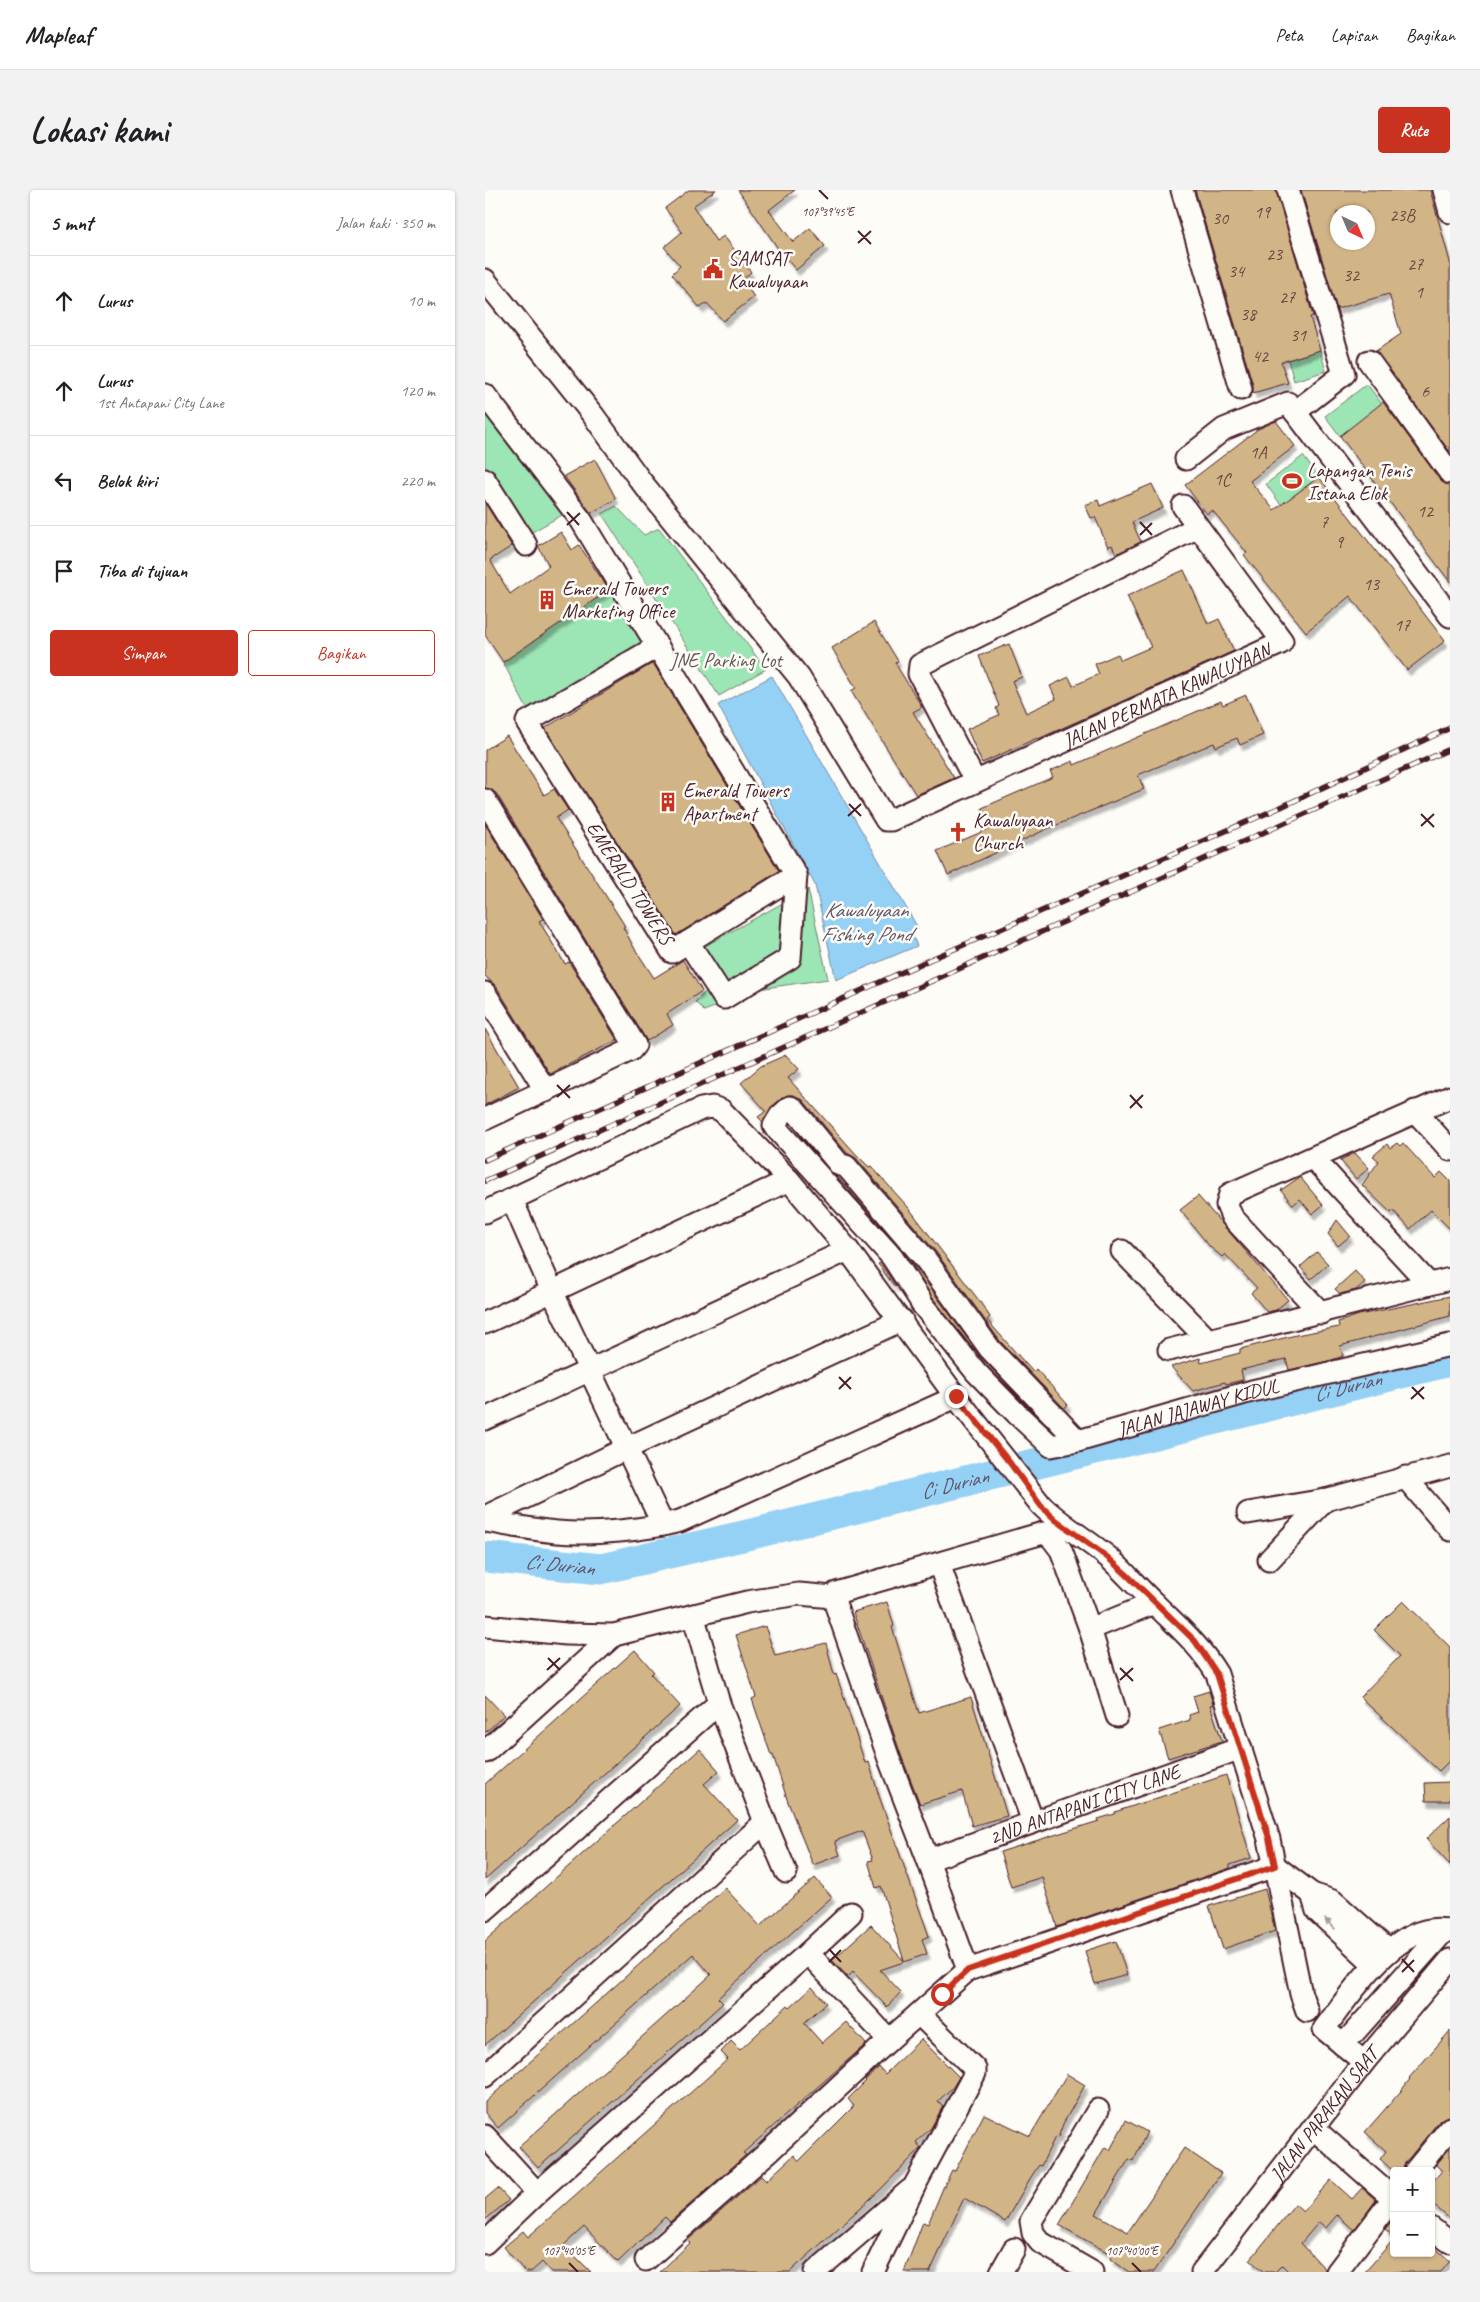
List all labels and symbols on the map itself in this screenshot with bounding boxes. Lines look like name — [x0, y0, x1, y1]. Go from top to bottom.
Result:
house number: 19 — [1254, 201, 1272, 223]
text: 107°39'45"E — [802, 204, 856, 220]
house number: 23B — [1389, 204, 1416, 226]
north arrow — [1330, 205, 1375, 250]
house number: 30 — [1212, 207, 1230, 229]
house number: 23 — [1266, 243, 1284, 265]
place label: SAMSAT Kawaluyaan — [728, 246, 808, 294]
house number: 27 — [1407, 253, 1424, 275]
public building icon: SAMSAT Kawaluyaan — [702, 258, 724, 280]
house number: 34 — [1228, 260, 1246, 282]
house number: 32 — [1343, 264, 1361, 286]
house number: 1 — [1415, 281, 1424, 303]
house number: 27 — [1279, 286, 1296, 308]
house number: 38 — [1240, 303, 1258, 325]
house number: 31 — [1290, 324, 1307, 346]
house number: 42 — [1252, 345, 1270, 367]
house number: 6 — [1421, 380, 1430, 402]
house number: 1A — [1249, 441, 1268, 463]
place label: Lapangan Tenis Istana Elok — [1307, 458, 1414, 506]
house number: 1C — [1214, 468, 1233, 490]
sports icon: Lapangan Tenis Istana Elok — [1281, 470, 1303, 492]
house number: 12 — [1417, 500, 1435, 522]
house number: 7 — [1320, 511, 1329, 533]
house number: 9 — [1335, 531, 1345, 553]
house number: 13 — [1363, 573, 1381, 595]
place label: Emerald Towers Marketing Office — [562, 576, 676, 624]
building icon: Emerald Towers Marketing Office — [536, 589, 558, 611]
house number: 17 — [1394, 614, 1411, 636]
street label: JALAN PERMATA KAWALUYAAN — [1058, 636, 1276, 753]
park label: JNE Parking Lot — [669, 648, 784, 673]
place label: Emerald Towers Apartment — [683, 778, 790, 826]
building icon: Emerald Towers Apartment — [657, 791, 679, 813]
place label: Kawaluyaan Church — [973, 808, 1053, 856]
street label: EMERALD TOWERS — [581, 817, 680, 951]
church icon: Kawaluyaan Church — [947, 821, 969, 843]
water label: Kawaluyaan Fishing Pond — [821, 897, 918, 947]
water label: Ci Durian — [1311, 1365, 1385, 1407]
street label: JALAN JAJAWAY KIDUL — [1113, 1373, 1281, 1442]
route end — [945, 1385, 968, 1408]
water label: Ci Durian — [918, 1463, 992, 1505]
water label: Ci Durian — [524, 1548, 597, 1581]
street label: 2ND ANTAPANI CITY LANE — [986, 1758, 1185, 1850]
one-way arrow — [1324, 1918, 1336, 1930]
route start — [931, 1983, 954, 2006]
street label: JALAN PARAKAN SAAT — [1263, 2039, 1386, 2187]
text: 107°40'05"E — [543, 2243, 597, 2259]
text: 107°40'00"E — [1106, 2243, 1160, 2259]

